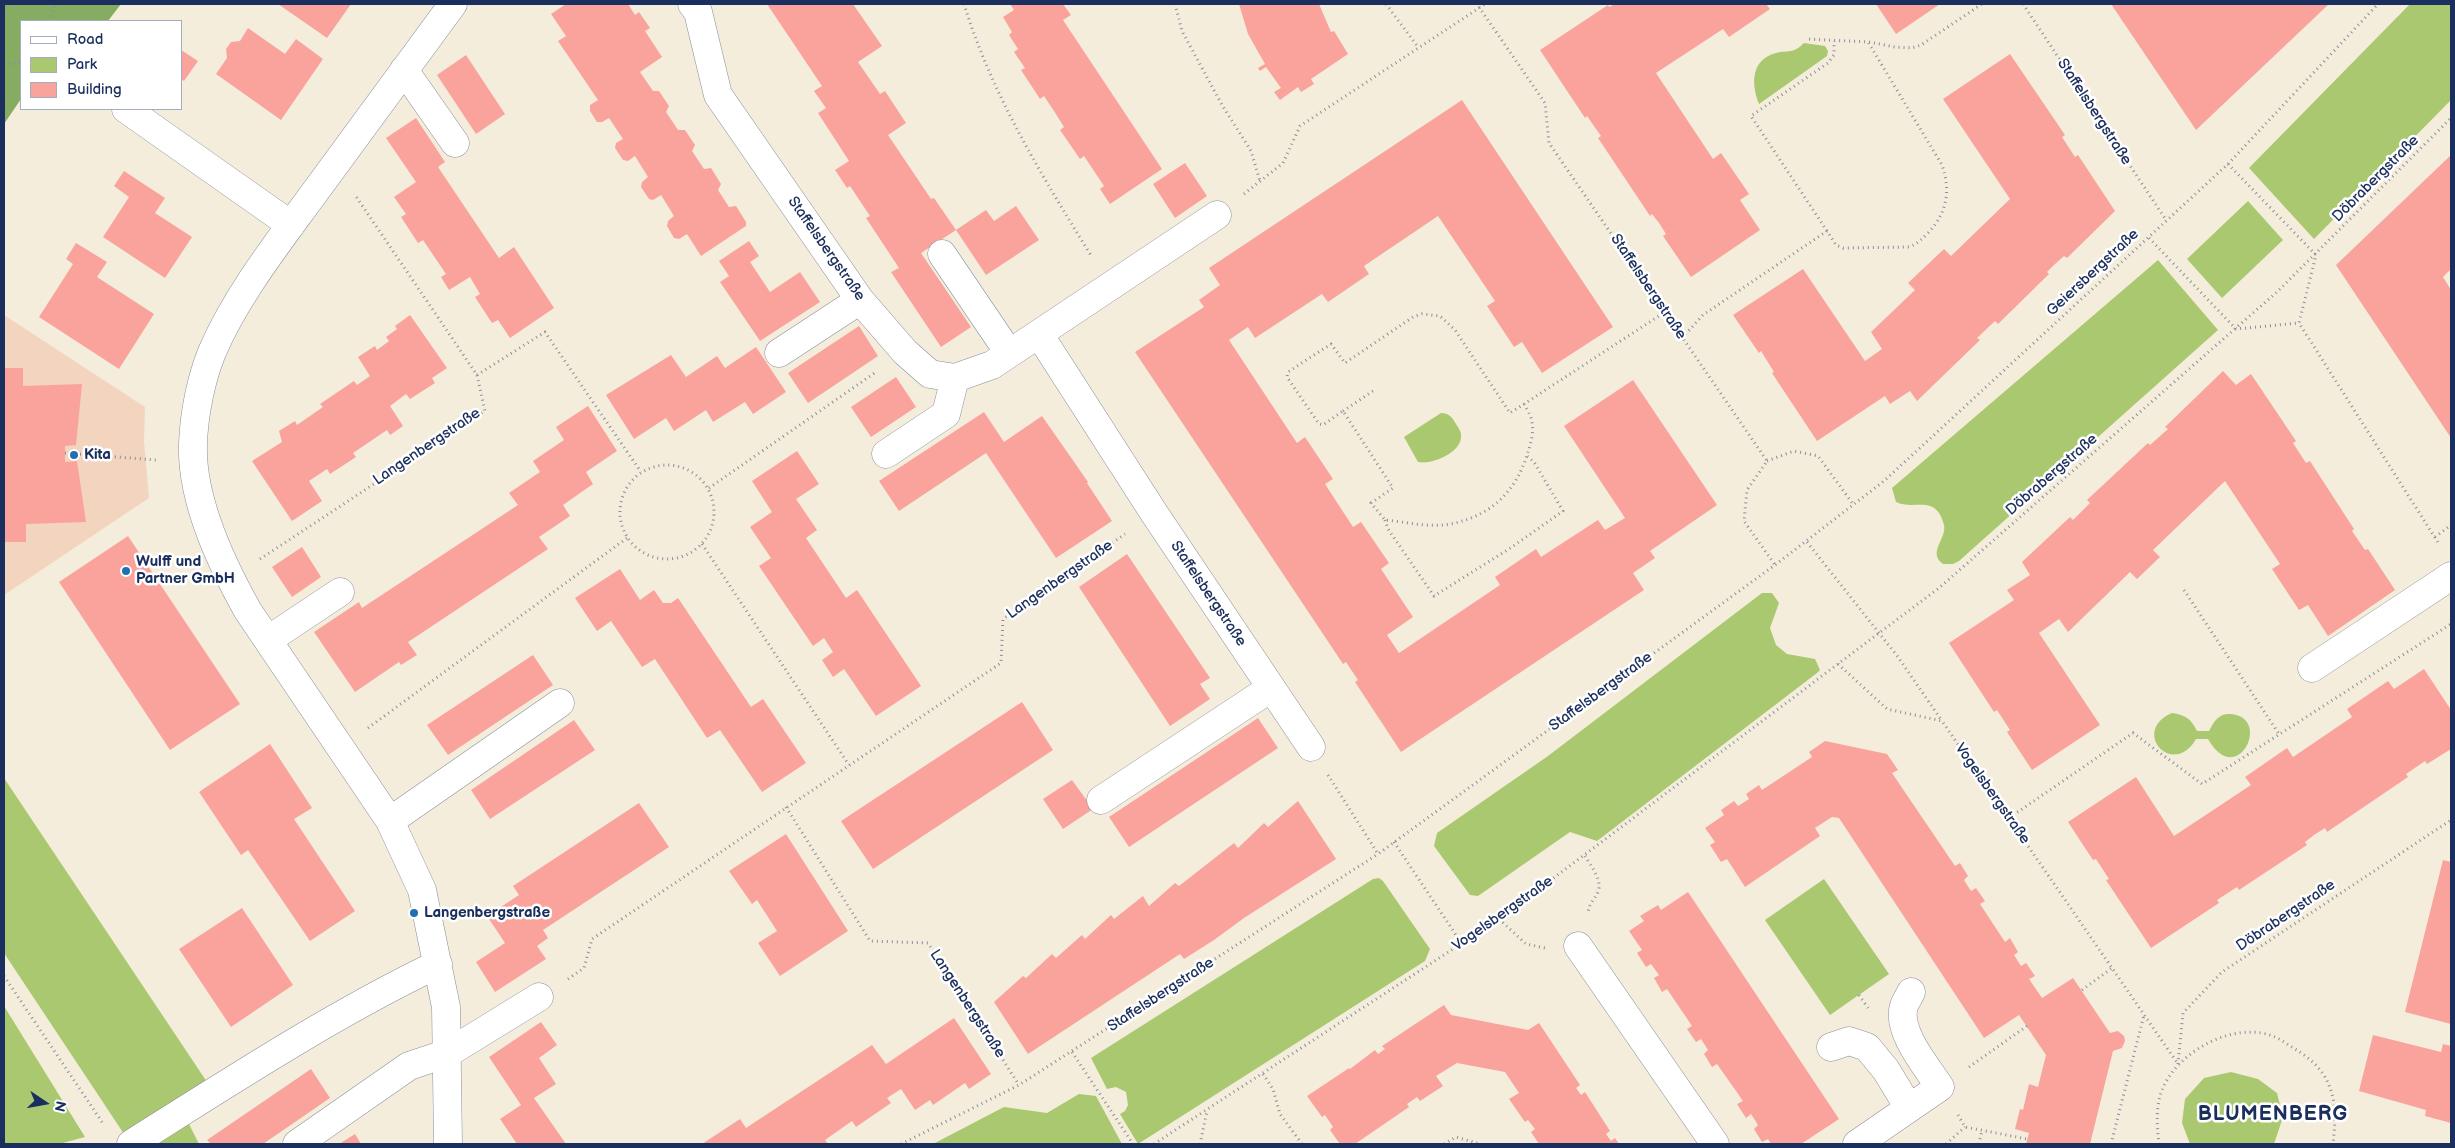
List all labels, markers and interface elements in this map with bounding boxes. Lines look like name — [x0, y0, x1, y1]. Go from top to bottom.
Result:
legend — [20, 20, 182, 110]
text: Road — [67, 30, 103, 49]
text: Park — [67, 55, 97, 74]
street label: Staffelsbergstraße — [2053, 56, 2135, 168]
text: Building — [67, 80, 122, 99]
street label: Döbrabergstraße — [2329, 132, 2423, 226]
street label: Staffelsbergstraße — [783, 193, 869, 305]
street label: Geiersbergstraße — [2043, 226, 2143, 320]
street label: Staffelsbergstraße — [1606, 231, 1690, 343]
street label: Langenbergstraße — [370, 405, 484, 489]
street label: Döbrabergstraße — [2003, 430, 2101, 520]
place label: Kita — [84, 446, 111, 464]
marker: Kita — [68, 449, 80, 461]
street label: Langenbergstraße — [1004, 537, 1116, 623]
street label: Staffelsbergstraße — [1166, 538, 1250, 650]
place label: Wulff und Partner GmbH — [136, 553, 235, 588]
marker: Wulff und Partner GmbH — [120, 565, 132, 577]
street label: Staffelsbergstraße — [1546, 649, 1656, 735]
street label: Vogelsbergstraße — [1951, 740, 2033, 848]
street label: Vogelsbergstraße — [1449, 873, 1557, 955]
street label: Döbrabergstraße — [2233, 876, 2339, 956]
place label: Langenbergstraße — [424, 904, 550, 922]
marker: Langenbergstraße — [408, 907, 420, 919]
street label: Langenbergstraße — [925, 947, 1009, 1061]
street label: Staffelsbergstraße — [1105, 954, 1217, 1036]
north arrow — [20, 1078, 70, 1128]
text: N — [51, 1099, 70, 1113]
district label: BLUMENBERG — [2197, 1103, 2349, 1127]

